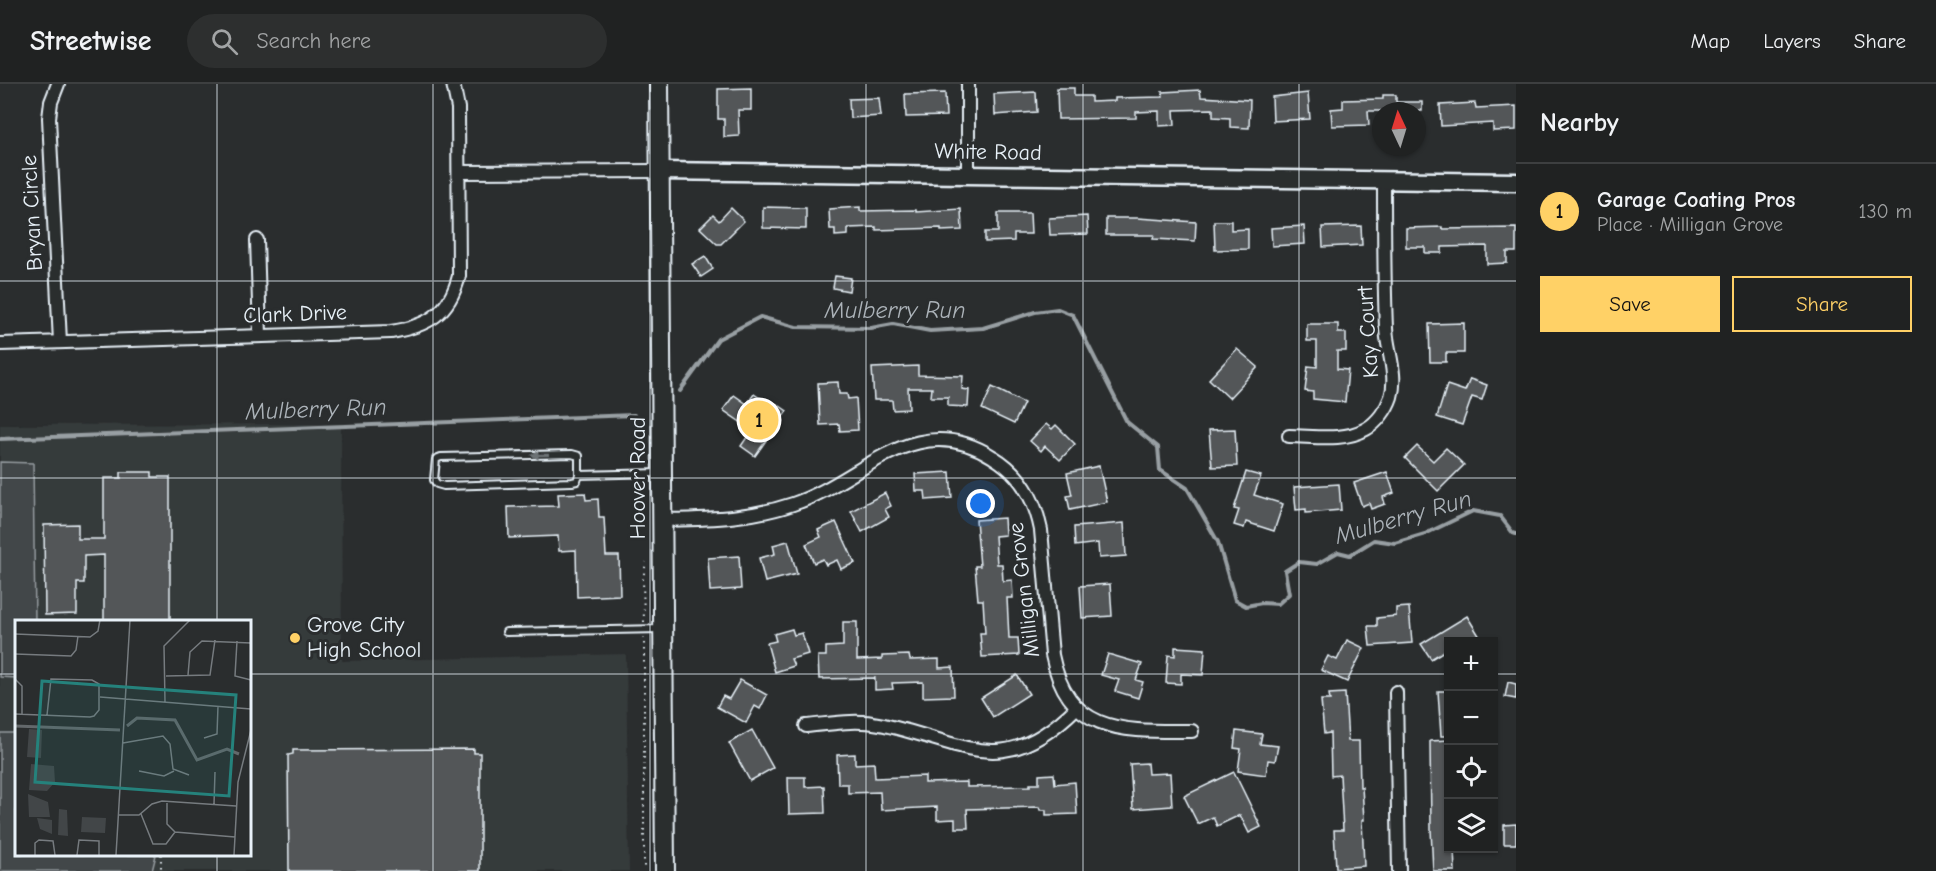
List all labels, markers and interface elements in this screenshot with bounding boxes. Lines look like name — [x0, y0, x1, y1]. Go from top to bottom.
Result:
search box — [187, 14, 607, 68]
text: Streetwise — [30, 25, 151, 57]
icon: search — [208, 25, 241, 58]
text: Search here — [256, 28, 371, 54]
text: Map — [1691, 29, 1730, 53]
text: Layers — [1763, 29, 1821, 53]
text: Share — [1854, 29, 1906, 53]
north arrow — [1372, 102, 1426, 156]
text: Nearby — [1540, 108, 1619, 138]
street label: White Road — [934, 138, 1042, 166]
street label: Bryan Circle — [16, 155, 48, 271]
text: Garage Coating Pros — [1597, 187, 1795, 213]
text: 1 — [1556, 200, 1563, 223]
text: 130 m — [1859, 200, 1912, 223]
text: Place · Milligan Grove — [1597, 213, 1783, 236]
button: Save — [1540, 276, 1720, 332]
button: Share — [1732, 276, 1912, 332]
street label: Kay Court — [1352, 284, 1384, 379]
water label: Mulberry Run — [824, 296, 965, 324]
street label: Clark Drive — [243, 299, 347, 329]
water label: Mulberry Run — [244, 393, 387, 425]
pin: 1 — [740, 398, 778, 442]
street label: Hoover Road — [625, 417, 651, 539]
one-way arrow — [530, 450, 549, 459]
water label: Mulberry Run — [1330, 484, 1475, 550]
your location — [966, 489, 995, 518]
street label: Milligan Grove — [1003, 521, 1045, 659]
place label: Grove City High School — [307, 612, 421, 663]
inset map — [15, 620, 250, 856]
marker: Grove City High School — [288, 631, 302, 645]
map controls — [1444, 637, 1498, 853]
button: + — [1444, 637, 1498, 691]
button: − — [1444, 691, 1498, 745]
button: locate — [1444, 745, 1498, 799]
button: layers — [1444, 799, 1498, 853]

